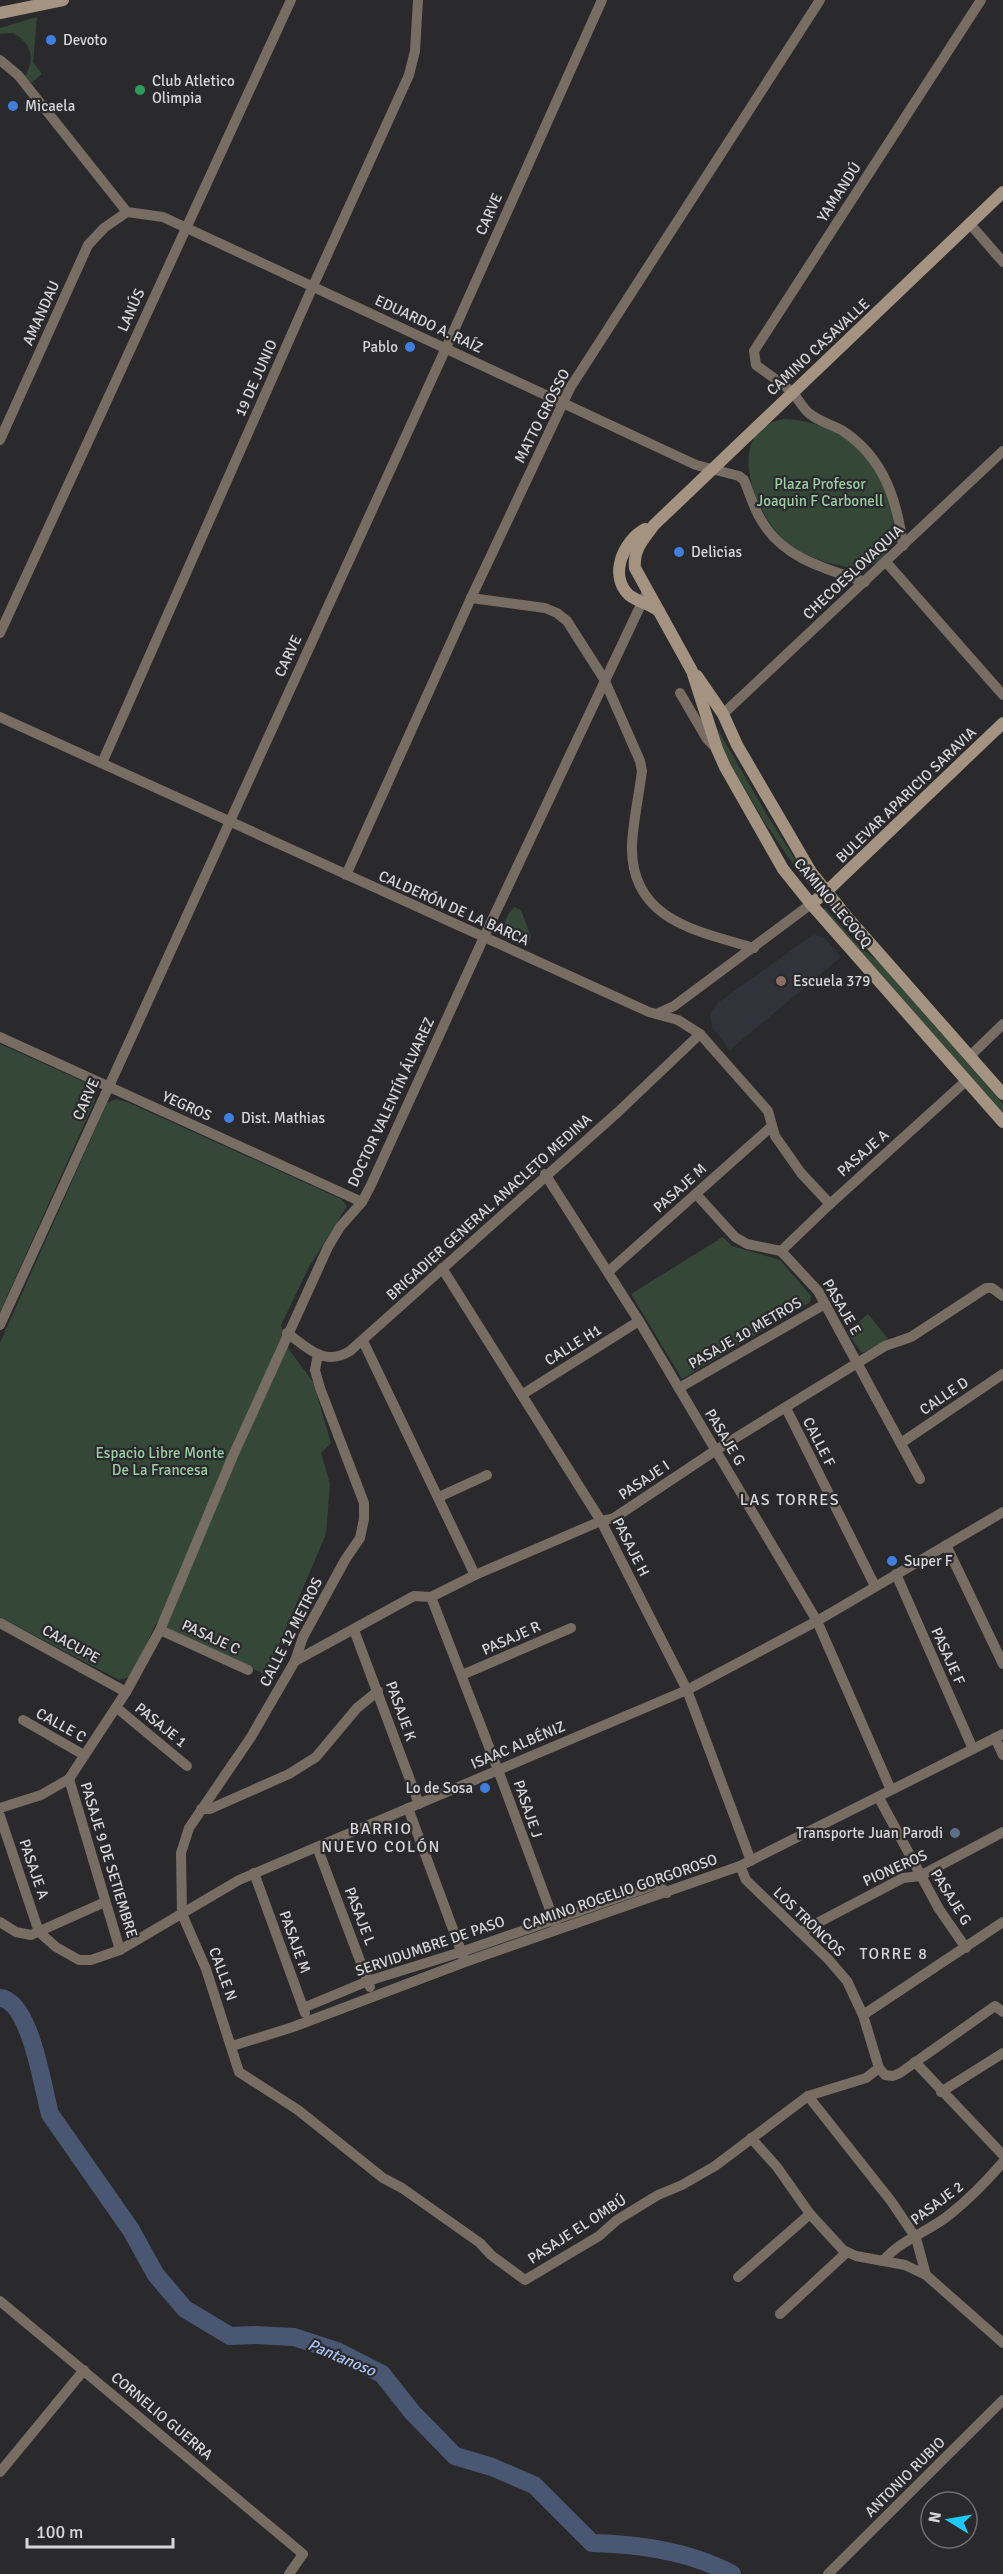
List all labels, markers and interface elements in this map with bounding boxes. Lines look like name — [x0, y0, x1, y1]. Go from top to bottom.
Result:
place label: Devoto — [63, 31, 107, 49]
marker: Devoto — [44, 33, 58, 47]
place label: Club Atletico Olimpia — [152, 72, 235, 107]
marker: Club Atletico Olimpia — [133, 83, 147, 97]
place label: Micaela — [25, 97, 75, 115]
marker: Micaela — [6, 99, 20, 113]
street label: YAMANDÚ — [812, 158, 865, 225]
street label: CARVE — [472, 190, 506, 238]
street label: AMANDAU — [19, 278, 63, 348]
street label: LANÚS — [113, 285, 148, 334]
street label: EDUARDO A. RAÍZ — [372, 290, 486, 357]
street label: CAMINO CASAVALLE — [763, 295, 873, 399]
street label: 19 DE JUNIO — [231, 337, 281, 419]
place label: Pablo — [362, 338, 398, 356]
marker: Pablo — [403, 340, 417, 354]
street label: MATTO GROSSO — [511, 366, 573, 466]
park label: Plaza Profesor Joaquin F Carbonell — [757, 475, 883, 510]
street label: CHECOESLOVAQUIA — [799, 521, 907, 623]
place label: Delicias — [691, 543, 743, 561]
marker: Delicias — [672, 545, 686, 559]
street label: CARVE — [271, 632, 305, 680]
street label: BULEVAR APARICIO SARAVIA — [832, 723, 980, 867]
street label: CAMINO LECOCQ — [790, 854, 876, 952]
street label: CALDERÓN DE LA BARCA — [376, 866, 533, 949]
place label: Escuela 379 — [793, 972, 870, 990]
marker: Escuela 379 — [774, 974, 788, 988]
street label: DOCTOR VALENTÍN ÁLVAREZ — [343, 1014, 438, 1190]
street label: CARVE — [69, 1075, 103, 1123]
street label: YEGROS — [159, 1087, 215, 1125]
place label: Dist. Mathias — [241, 1109, 325, 1127]
street label: BRIGADIER GENERAL ANACLETO MEDINA — [383, 1110, 595, 1304]
marker: Dist. Mathias — [222, 1111, 236, 1125]
street label: PASAJE A — [834, 1126, 892, 1180]
street label: PASAJE M — [650, 1159, 710, 1217]
street label: PASAJE E — [819, 1276, 865, 1338]
street label: PASAJE 10 METROS — [685, 1293, 805, 1373]
street label: CALLE H1 — [541, 1321, 605, 1369]
street label: CALLE D — [916, 1373, 972, 1419]
street label: PASAJE G — [701, 1405, 749, 1469]
street label: CALLE F — [799, 1414, 839, 1470]
park label: Espacio Libre Monte De La Francesa — [95, 1444, 225, 1479]
street label: PASAJE I — [615, 1456, 673, 1504]
district label: LAS TORRES — [740, 1490, 840, 1510]
street label: PASAJE H — [609, 1515, 653, 1579]
place label: Super F — [904, 1552, 953, 1570]
marker: Super F — [885, 1554, 899, 1568]
street label: CALLE 12 METROS — [256, 1575, 326, 1689]
street label: PASAJE C — [179, 1616, 243, 1658]
street label: PASAJE R — [479, 1617, 543, 1659]
street label: CAACUPE — [39, 1621, 103, 1667]
street label: PASAJE F — [927, 1625, 969, 1688]
street label: PASAJE K — [382, 1679, 420, 1743]
street label: PASAJE 1 — [132, 1699, 190, 1751]
street label: CALLE C — [33, 1704, 89, 1746]
street label: ISAAC ALBÉNIZ — [468, 1716, 568, 1773]
street label: PASAJE J — [510, 1778, 546, 1840]
place label: Lo de Sosa — [405, 1779, 473, 1797]
street label: PASAJE 9 DE SETIEMBRE — [77, 1780, 141, 1940]
marker: Lo de Sosa — [478, 1781, 492, 1795]
district label: BARRIO NUEVO COLÓN — [321, 1819, 441, 1857]
place label: Transporte Juan Parodi — [796, 1824, 943, 1842]
marker: Transporte Juan Parodi — [948, 1826, 962, 1840]
street label: PASAJE A — [15, 1837, 53, 1901]
street label: PIONEROS — [860, 1846, 930, 1890]
street label: CAMINO ROGELIO GORGOROSO — [520, 1850, 720, 1934]
street label: PASAJE G — [927, 1866, 975, 1928]
street label: LOS TRONCOS — [770, 1883, 848, 1961]
street label: PASAJE L — [341, 1884, 379, 1948]
street label: PASAJE M — [275, 1908, 315, 1976]
street label: SERVIDUMBRE DE PASO — [353, 1912, 507, 1980]
district label: TORRE 8 — [860, 1944, 928, 1964]
street label: CALLE N — [205, 1945, 241, 2003]
street label: PASAJE 2 — [907, 2177, 967, 2229]
street label: PASAJE EL OMBÚ — [524, 2190, 630, 2267]
water label: Pantanoso — [305, 2335, 379, 2381]
street label: CORNELIO GUERRA — [108, 2368, 216, 2464]
street label: ANTONIO RUBIO — [861, 2433, 949, 2521]
north arrow — [919, 2490, 979, 2550]
scale bar — [27, 2511, 172, 2549]
text: 100 m — [36, 2521, 83, 2543]

